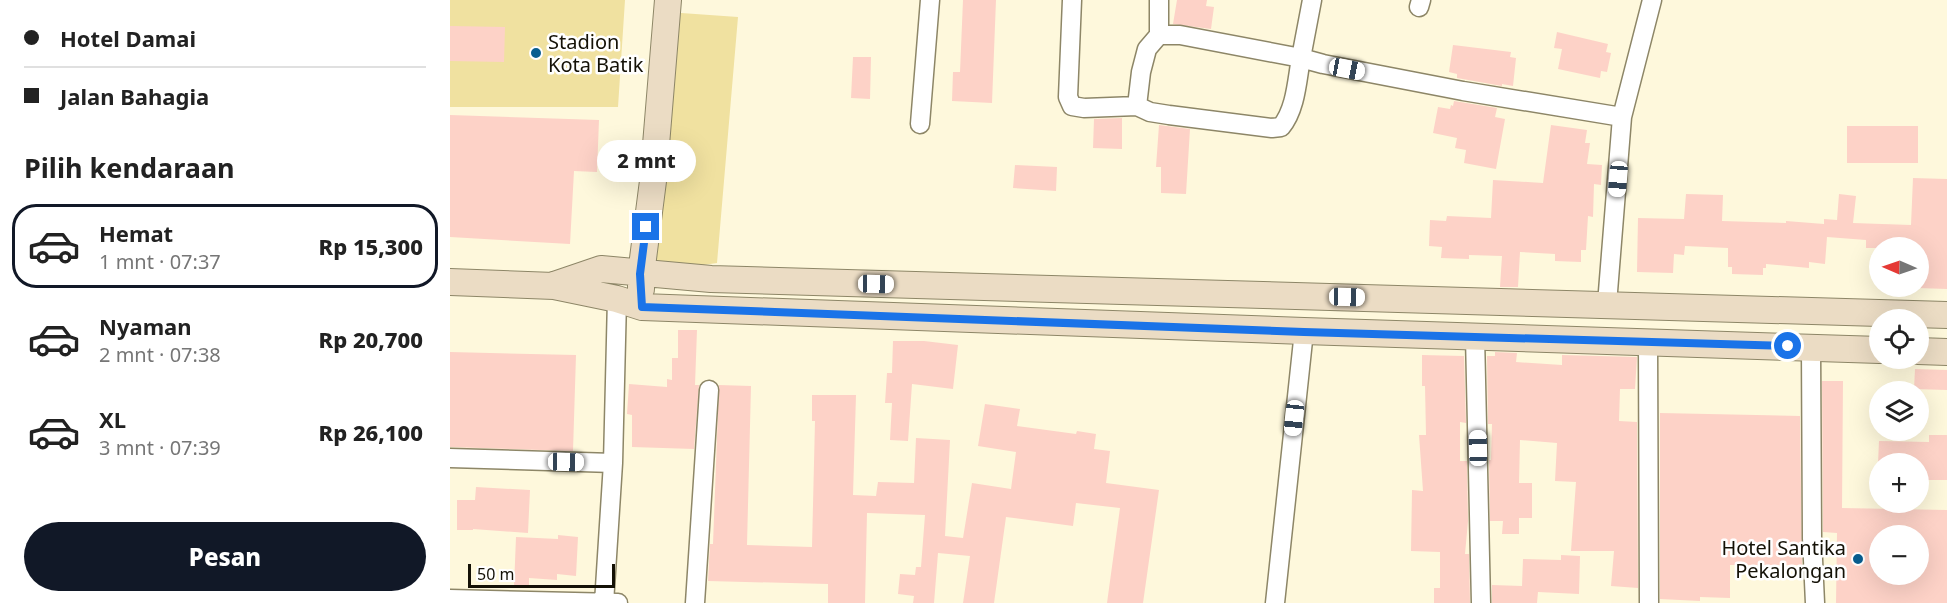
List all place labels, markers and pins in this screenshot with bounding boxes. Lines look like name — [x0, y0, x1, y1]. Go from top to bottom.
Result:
place label: Stadion Kota Batik — [548, 28, 644, 78]
marker: Stadion Kota Batik — [529, 46, 543, 60]
place label: Hotel Santika Pekalongan — [1721, 534, 1846, 584]
marker: Hotel Santika Pekalongan — [1851, 552, 1865, 566]

